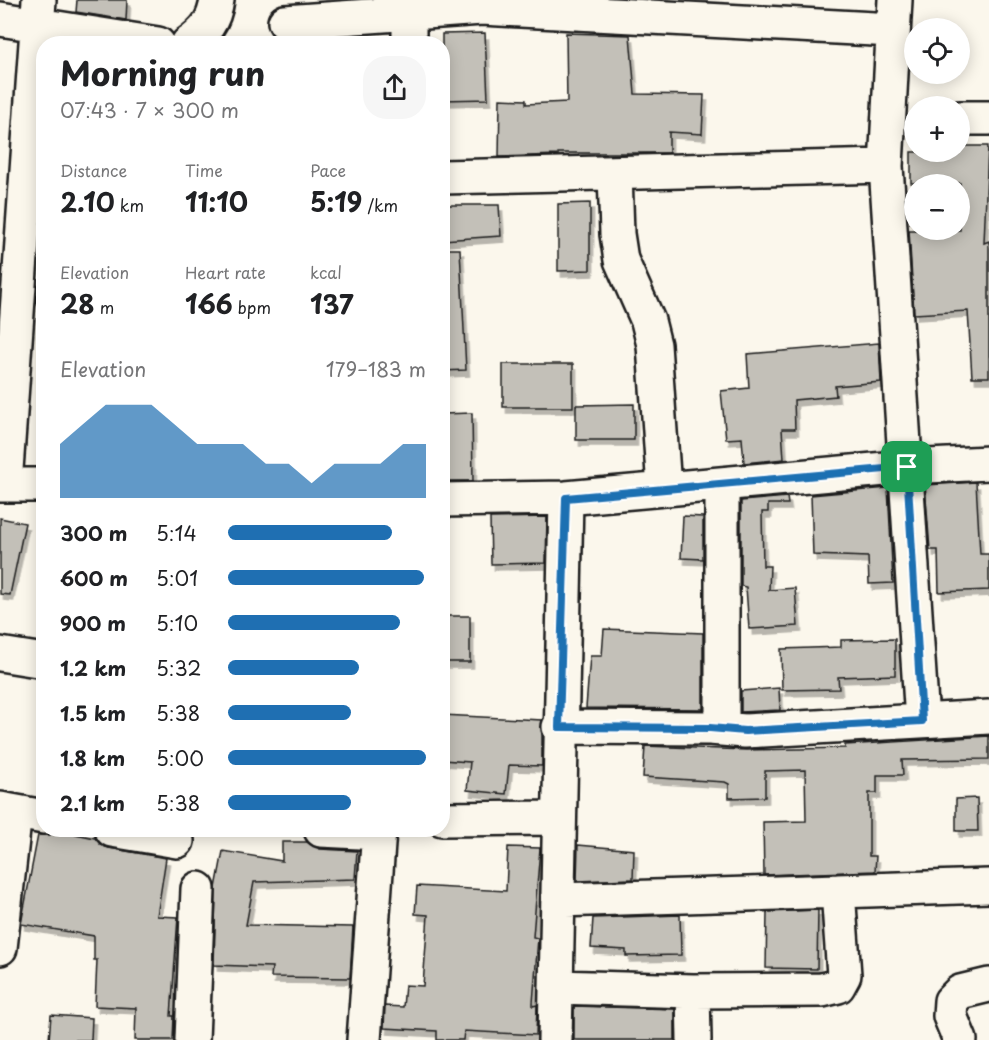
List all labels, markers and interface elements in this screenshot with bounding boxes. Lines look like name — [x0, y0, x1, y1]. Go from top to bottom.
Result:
map controls — [904, 18, 970, 240]
button: locate — [904, 18, 970, 84]
text: Morning run — [60, 47, 265, 97]
button: share — [363, 56, 426, 119]
text: 07:43 · 7 × 300 m — [60, 95, 239, 125]
button: + — [904, 96, 970, 162]
text: Distance — [60, 158, 127, 182]
text: Time — [185, 158, 223, 182]
text: Pace — [310, 158, 346, 182]
button: − — [904, 174, 970, 240]
text: 2.10 — [60, 182, 115, 221]
text: 11:10 — [185, 182, 248, 221]
text: 5:19 — [310, 182, 362, 221]
text: km — [115, 193, 144, 217]
text: /km — [362, 193, 398, 217]
text: Elevation — [60, 260, 129, 284]
text: Heart rate — [185, 260, 266, 284]
text: kcal — [310, 260, 342, 284]
text: 28 — [60, 284, 95, 323]
text: 166 — [185, 284, 233, 323]
text: 137 — [310, 284, 354, 323]
text: m — [95, 295, 114, 319]
text: bpm — [233, 295, 271, 319]
text: Elevation — [60, 354, 146, 384]
text: 179–183 m — [326, 354, 426, 384]
pin — [881, 441, 932, 492]
icon: arrive — [890, 450, 923, 483]
text: 300 m — [60, 518, 128, 548]
text: 5:14 — [156, 518, 197, 548]
text: 600 m — [60, 563, 128, 593]
text: 5:01 — [156, 563, 198, 593]
text: 900 m — [60, 608, 126, 638]
text: 5:10 — [156, 608, 198, 638]
text: 1.2 km — [60, 653, 126, 683]
text: 5:32 — [156, 653, 201, 683]
text: 1.5 km — [60, 698, 126, 728]
text: 5:38 — [156, 698, 200, 728]
text: 1.8 km — [60, 743, 125, 773]
text: 5:00 — [156, 743, 204, 773]
text: 2.1 km — [60, 788, 125, 818]
text: 5:38 — [156, 788, 200, 818]

